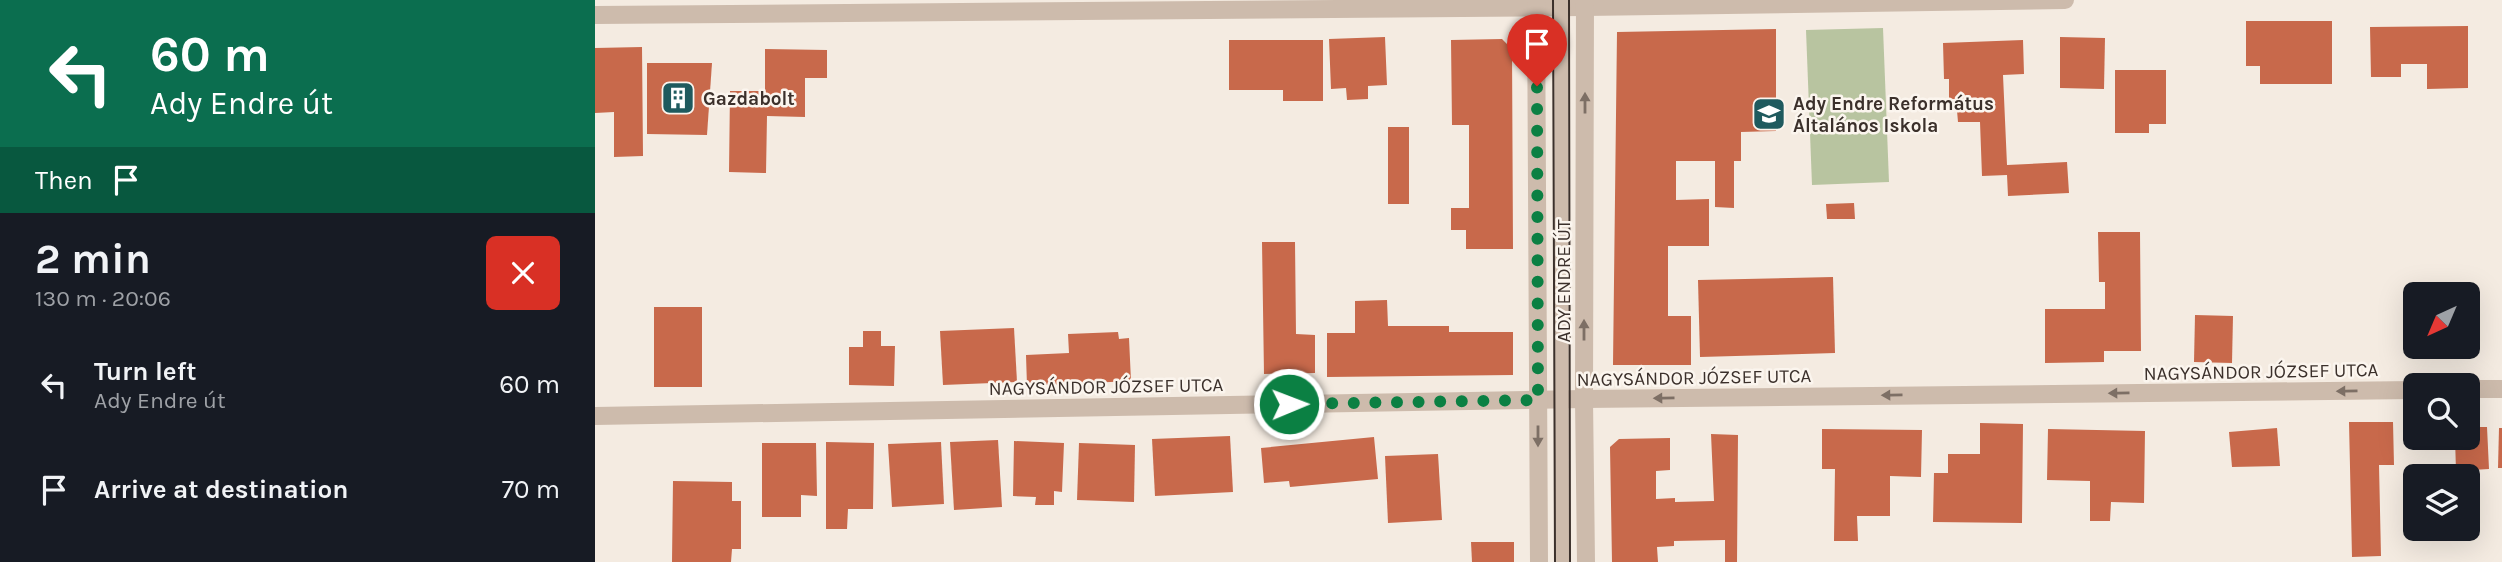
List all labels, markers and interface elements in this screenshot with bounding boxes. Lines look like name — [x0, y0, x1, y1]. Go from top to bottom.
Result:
pin — [1507, 14, 1567, 86]
icon: arrive — [1518, 25, 1556, 63]
text: 60 m — [150, 26, 270, 83]
icon: left — [35, 28, 126, 119]
building icon: Gazdabolt — [659, 79, 697, 117]
text: Ady Endre út — [150, 85, 333, 122]
place label: Gazdabolt — [703, 88, 795, 110]
one-way arrow — [1579, 92, 1591, 114]
place label: Ady Endre Református Általános Iskola — [1793, 93, 1994, 137]
school or university icon: Ady Endre Református Általános Iskola — [1750, 95, 1788, 133]
icon: arrive — [107, 161, 145, 199]
text: Then — [35, 165, 93, 196]
street label: ADY ENDRE ÚT — [1552, 219, 1575, 342]
text: 2 min — [35, 234, 151, 284]
button: close — [486, 236, 560, 310]
north arrow — [2403, 282, 2480, 359]
map controls — [2403, 282, 2480, 541]
text: 130 m · 20:06 — [35, 285, 171, 312]
one-way arrow — [1578, 319, 1590, 341]
text: Turn left — [94, 356, 196, 387]
street label: NAGYSÁNDOR JÓZSEF UTCA — [2143, 358, 2379, 385]
street label: NAGYSÁNDOR JÓZSEF UTCA — [1576, 364, 1812, 391]
icon: left — [35, 366, 73, 404]
position arrow — [1252, 367, 1326, 441]
text: 60 m — [499, 369, 560, 400]
street label: NAGYSÁNDOR JÓZSEF UTCA — [988, 373, 1224, 400]
button: search — [2403, 373, 2480, 450]
one-way arrow — [2336, 385, 2358, 396]
text: Ady Endre út — [94, 387, 226, 414]
one-way arrow — [2108, 387, 2130, 399]
one-way arrow — [1881, 389, 1903, 401]
one-way arrow — [1653, 392, 1675, 404]
one-way arrow — [1532, 425, 1544, 447]
button: layers — [2403, 464, 2480, 541]
icon: arrive — [35, 471, 73, 509]
text: Arrive at destination — [94, 474, 348, 505]
text: 70 m — [502, 474, 560, 505]

